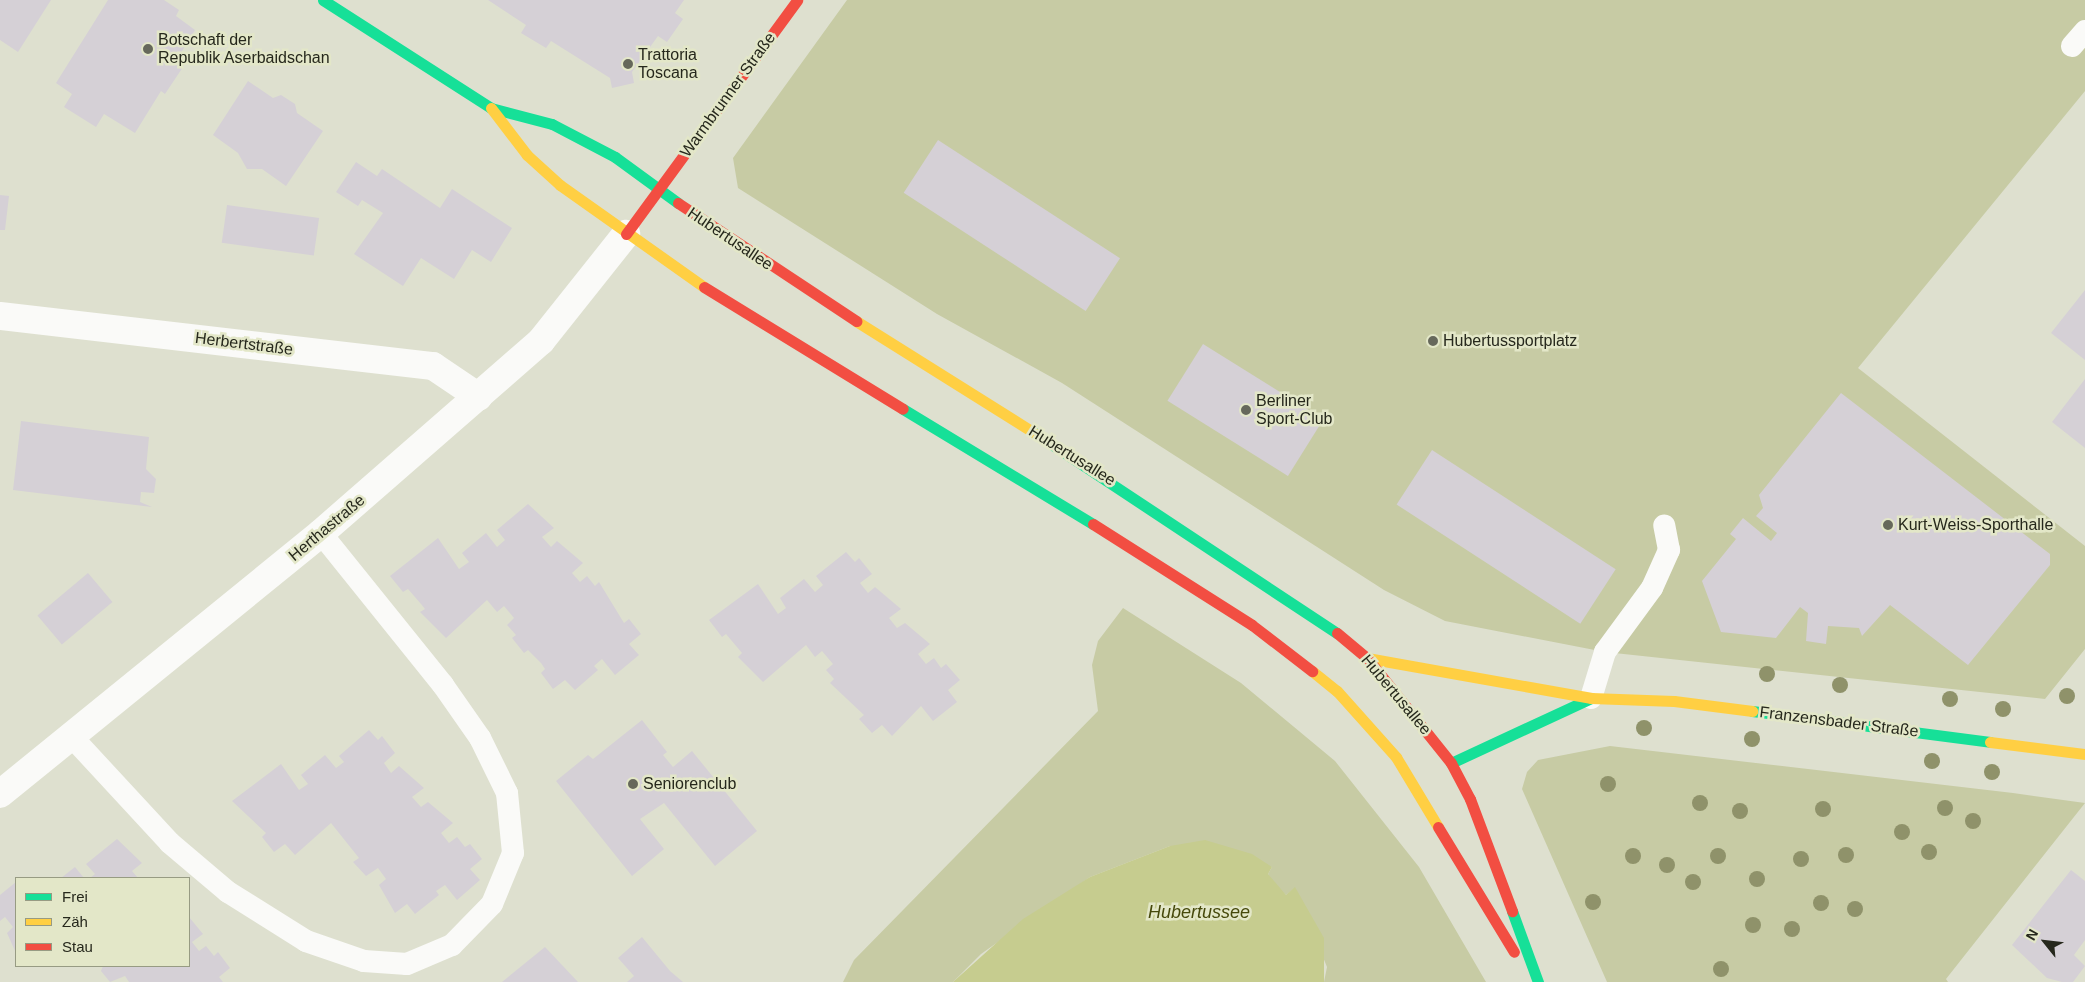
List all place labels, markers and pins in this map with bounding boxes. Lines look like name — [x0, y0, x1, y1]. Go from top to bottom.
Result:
place label: Botschaft der Republik Aserbaidschan — [158, 30, 331, 68]
marker: Botschaft der Republik Aserbaidschan — [142, 43, 154, 55]
place label: Trattoria Toscana — [638, 45, 698, 83]
marker: Trattoria Toscana — [622, 58, 634, 70]
place label: Hubertussportplatz — [1443, 331, 1577, 351]
marker: Hubertussportplatz — [1427, 335, 1439, 347]
place label: Berliner Sport-Club — [1256, 391, 1332, 429]
marker: Berliner Sport-Club — [1240, 404, 1252, 416]
place label: Kurt-Weiss-Sporthalle — [1898, 515, 2053, 535]
marker: Kurt-Weiss-Sporthalle — [1882, 519, 1894, 531]
place label: Seniorenclub — [643, 774, 736, 794]
marker: Seniorenclub — [627, 778, 639, 790]

